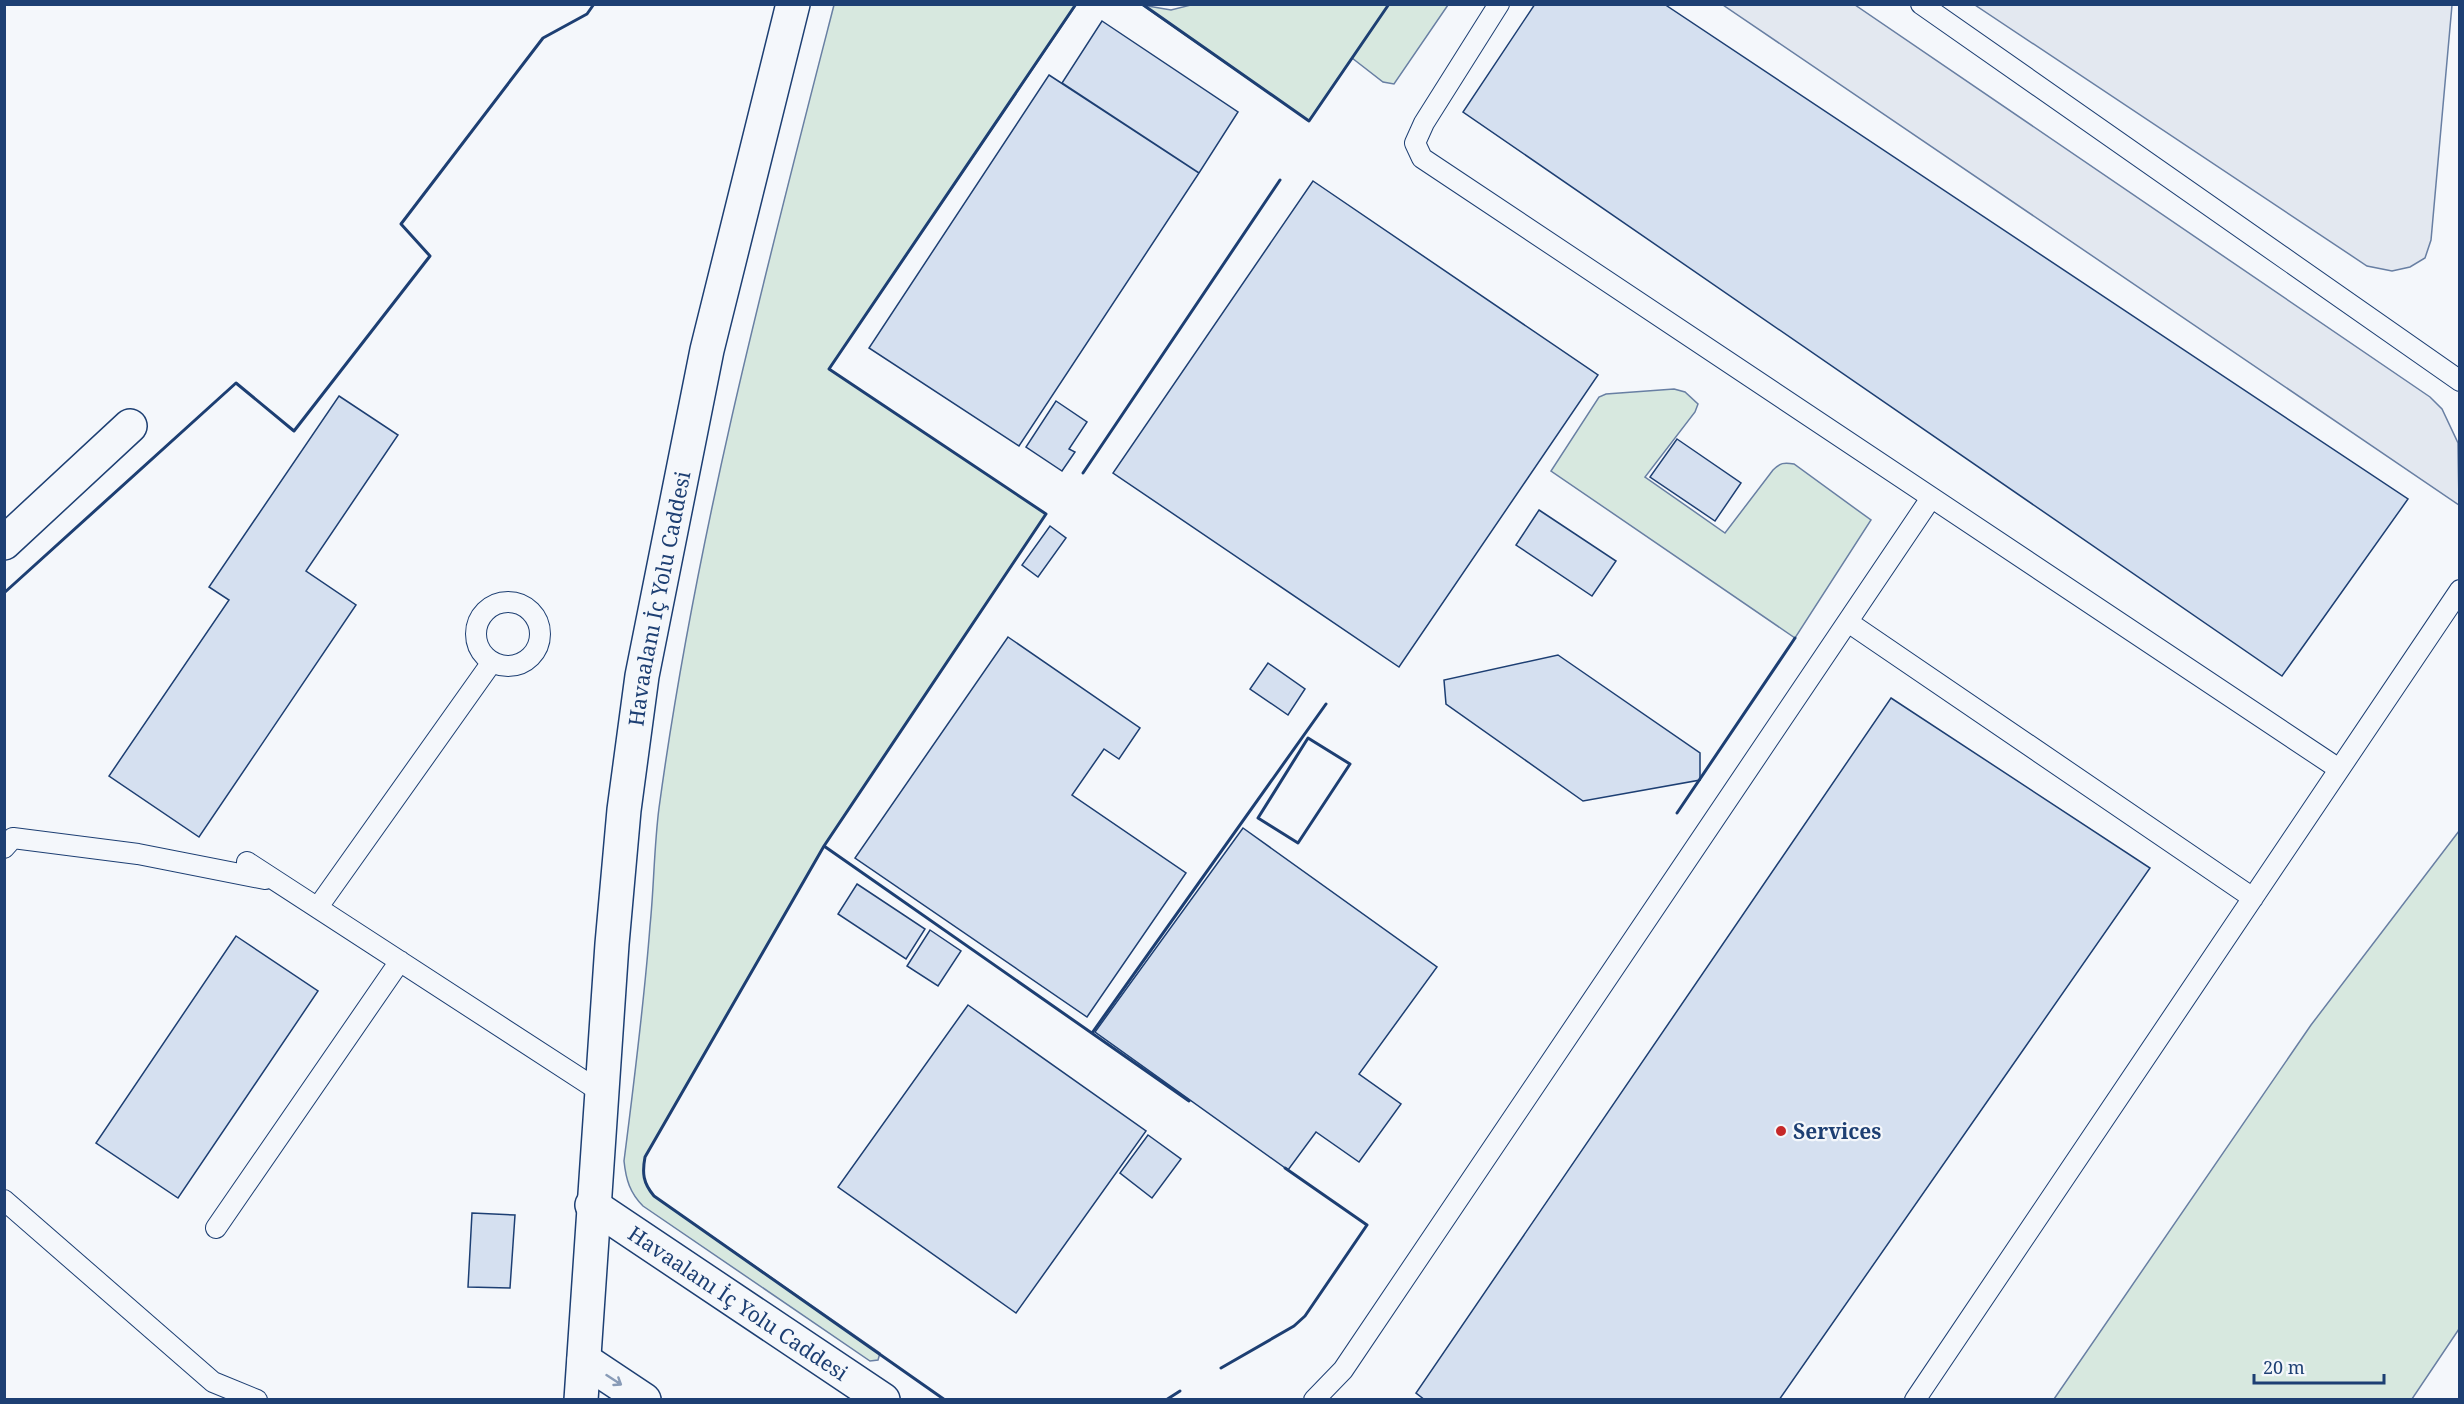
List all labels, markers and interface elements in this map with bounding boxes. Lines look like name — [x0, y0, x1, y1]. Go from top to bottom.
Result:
street label: Havaalanı İç Yolu Caddesi — [621, 468, 697, 728]
place label: Services — [1793, 1117, 1881, 1145]
marker: Services — [1774, 1124, 1788, 1138]
street label: Havaalanı İç Yolu Caddesi — [623, 1219, 854, 1387]
scale bar — [2254, 1347, 2384, 1385]
text: 20 m — [2263, 1355, 2305, 1379]
one-way arrow — [605, 1374, 622, 1386]

